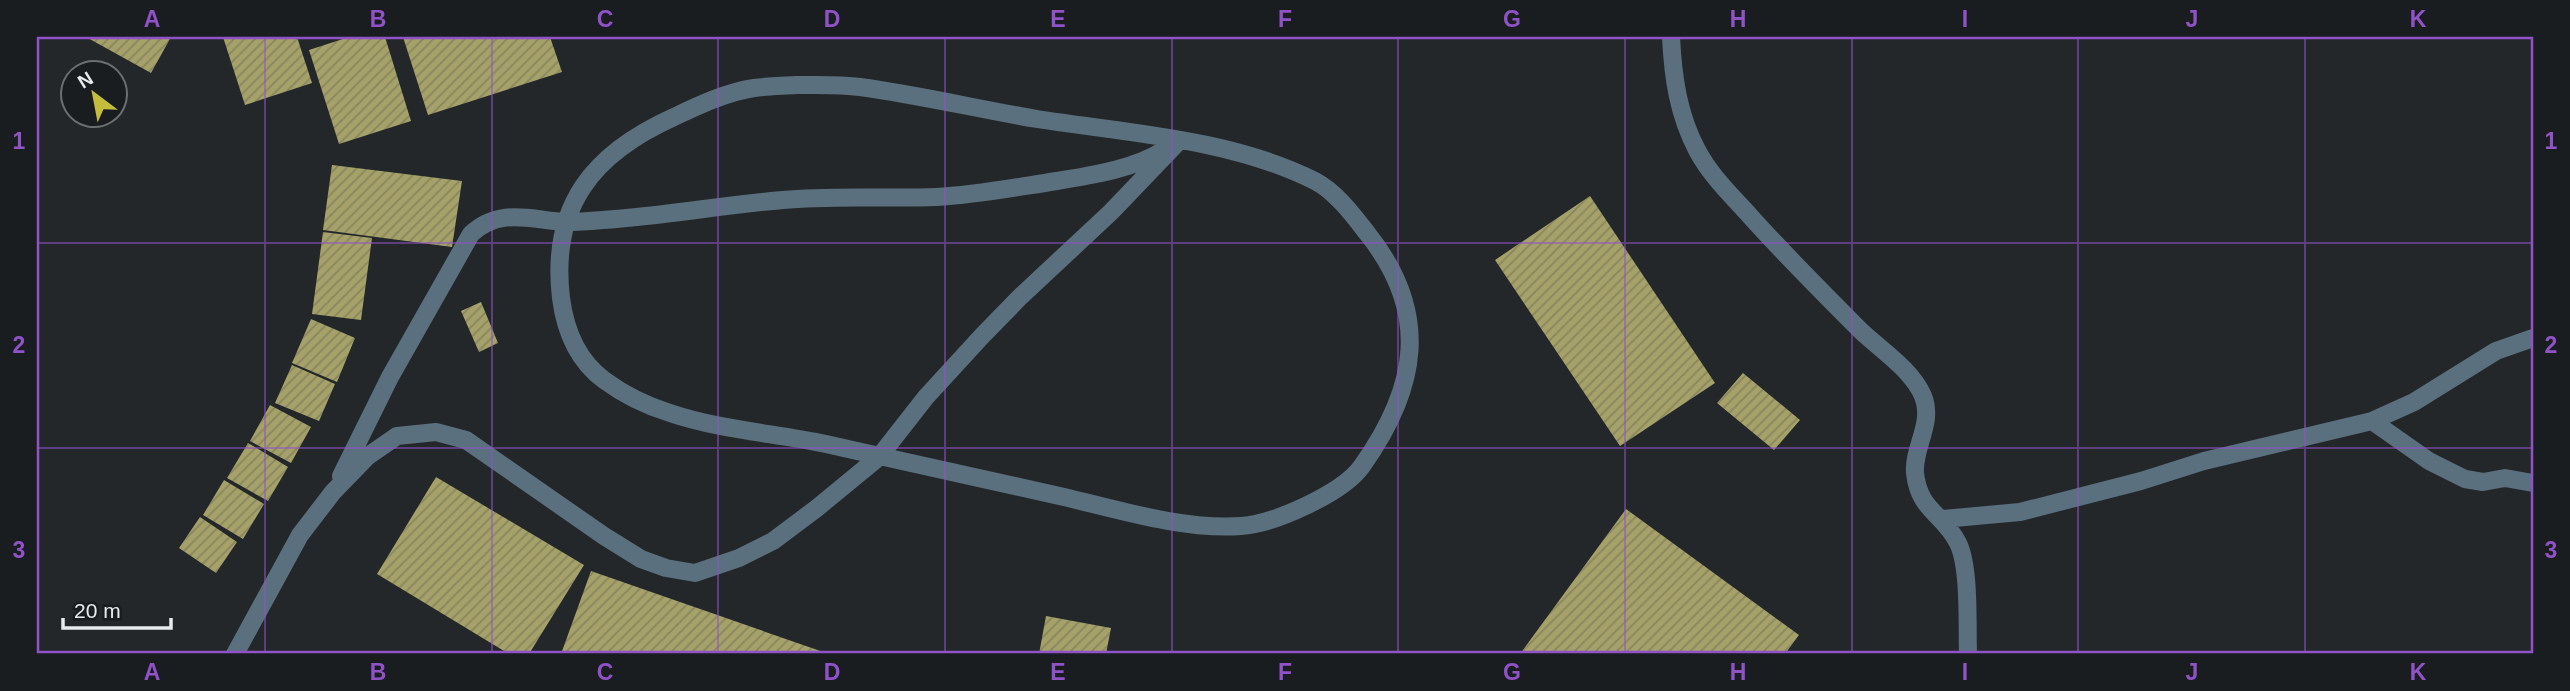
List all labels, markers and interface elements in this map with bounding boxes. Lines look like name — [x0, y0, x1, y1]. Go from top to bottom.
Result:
text: A — [144, 6, 160, 32]
text: B — [370, 6, 386, 32]
text: C — [597, 6, 613, 32]
text: D — [824, 6, 840, 32]
text: E — [1050, 6, 1066, 32]
text: F — [1278, 6, 1292, 32]
text: G — [1503, 6, 1521, 32]
text: H — [1730, 6, 1746, 32]
text: I — [1962, 6, 1968, 32]
text: J — [2186, 6, 2198, 32]
text: K — [2410, 6, 2427, 32]
north arrow — [60, 60, 130, 130]
text: N — [74, 67, 97, 93]
text: 1 — [13, 128, 26, 154]
text: 1 — [2545, 128, 2558, 154]
text: 2 — [13, 332, 25, 358]
text: 2 — [2545, 332, 2557, 358]
text: 3 — [13, 537, 25, 563]
text: 3 — [2545, 537, 2557, 563]
scale bar — [63, 586, 172, 630]
text: 20 m — [74, 599, 121, 622]
text: A — [144, 659, 160, 685]
text: B — [370, 659, 386, 685]
text: C — [597, 659, 613, 685]
text: D — [824, 659, 840, 685]
text: E — [1050, 659, 1066, 685]
text: F — [1278, 659, 1292, 685]
text: G — [1503, 659, 1521, 685]
text: H — [1730, 659, 1746, 685]
text: I — [1962, 659, 1968, 685]
text: J — [2186, 659, 2198, 685]
text: K — [2410, 659, 2427, 685]

